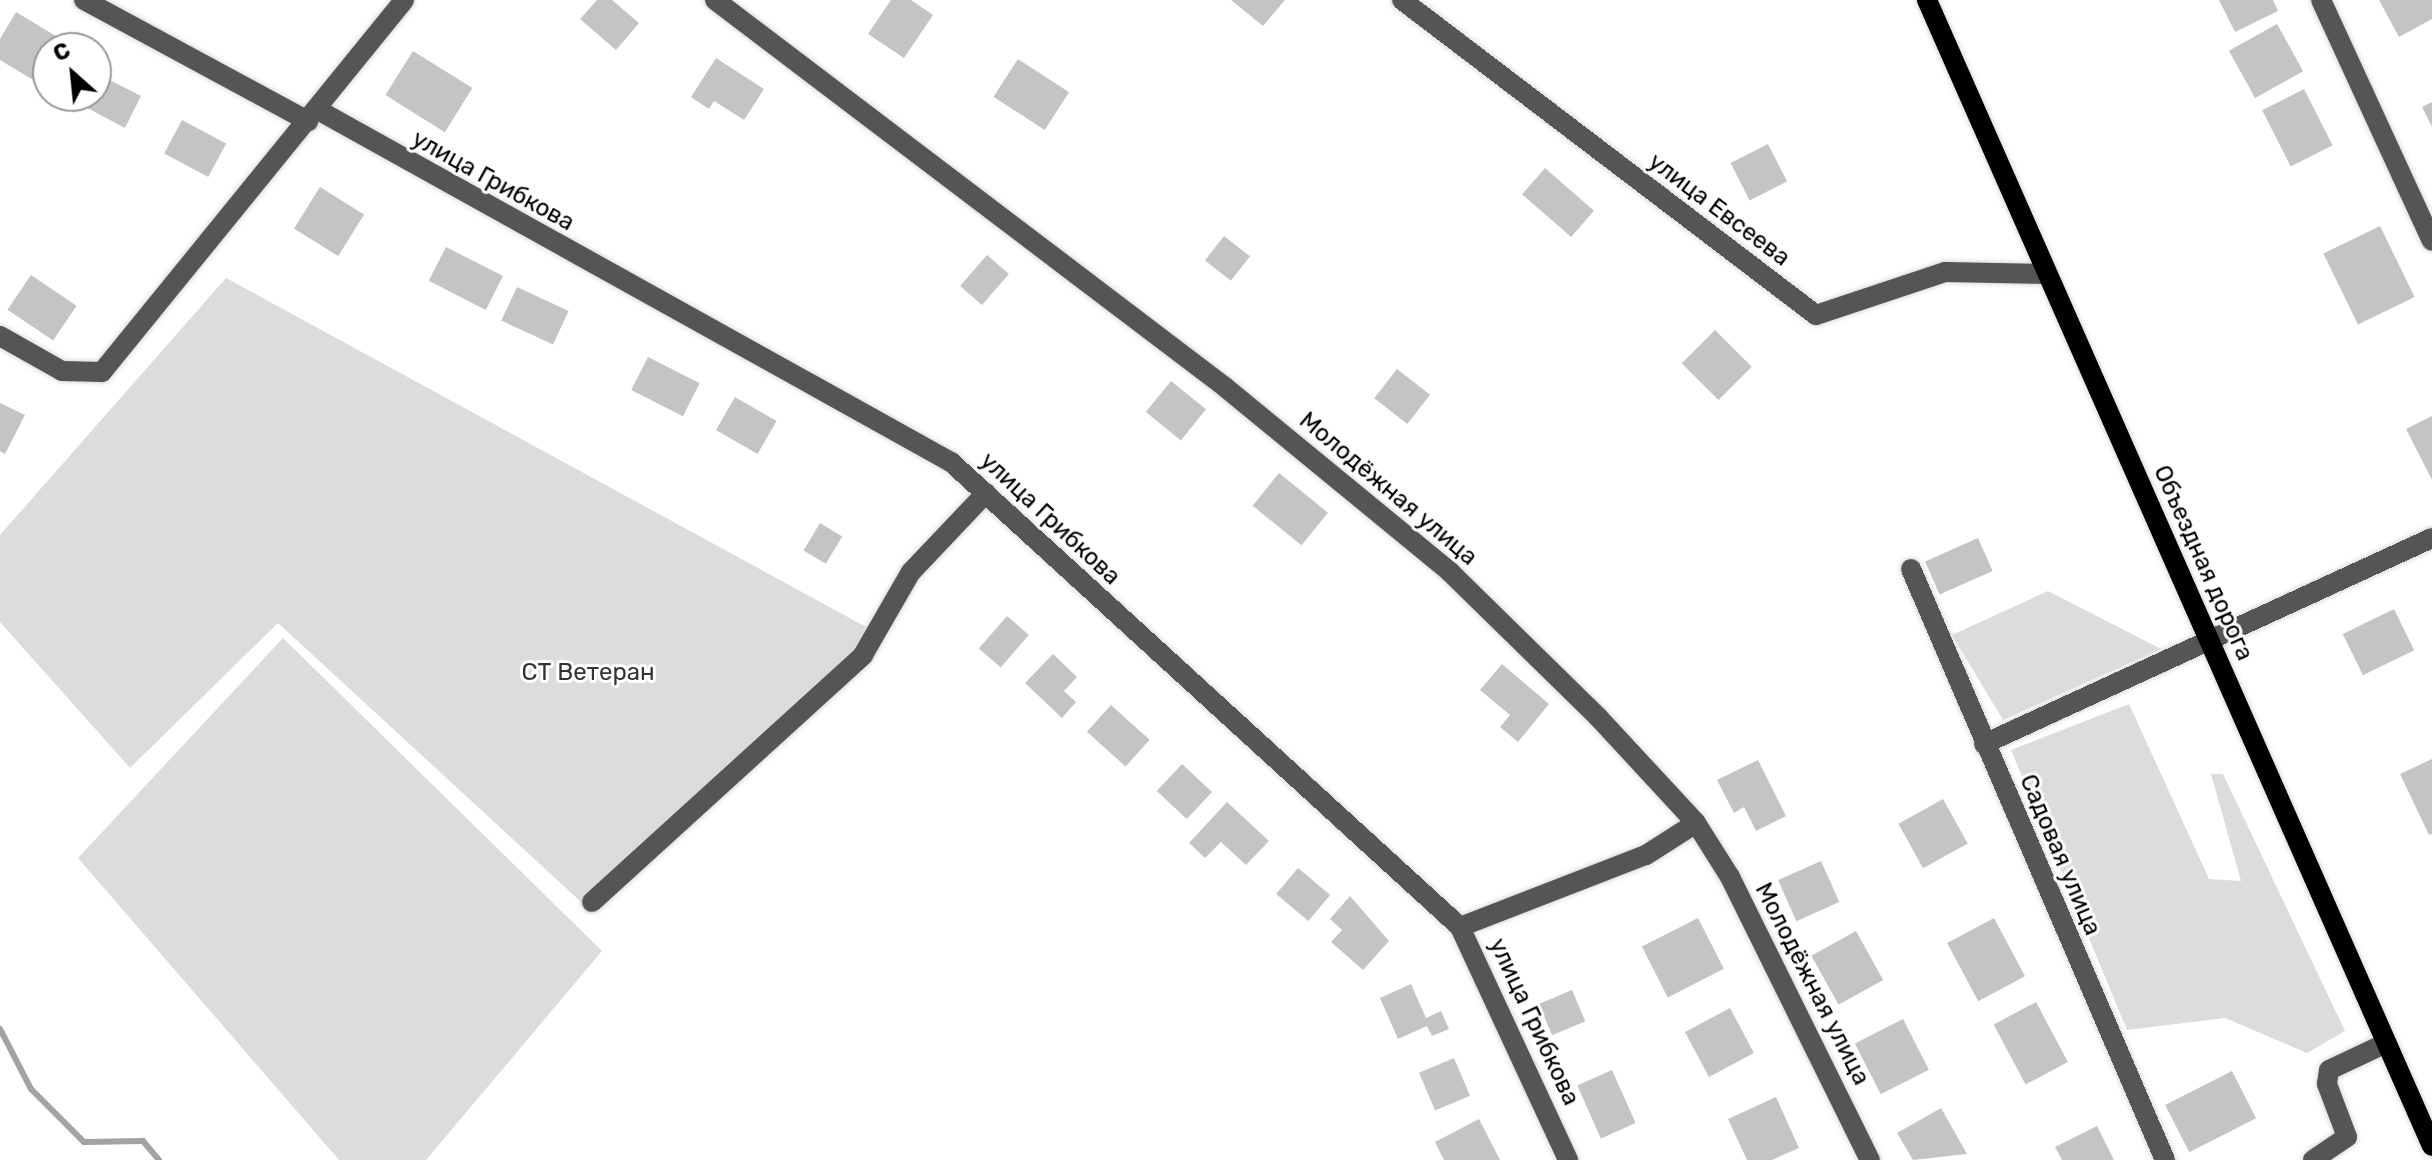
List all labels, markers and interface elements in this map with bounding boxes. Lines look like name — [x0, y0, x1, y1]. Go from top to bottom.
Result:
north arrow — [32, 32, 112, 112]
text: С — [49, 36, 75, 67]
street label: улица Грибкова — [407, 125, 579, 237]
street label: улица Евсеева — [1643, 147, 1795, 273]
street label: Молодёжная улица — [1293, 406, 1483, 572]
street label: улица Грибкова — [974, 447, 1126, 591]
street label: Объездная дорога — [2147, 461, 2259, 665]
park label: СТ Ветеран — [521, 659, 655, 687]
street label: Садовая улица — [2013, 770, 2107, 940]
street label: Молодёжная улица — [1749, 878, 1875, 1090]
street label: улица Грибкова — [1483, 934, 1585, 1110]

